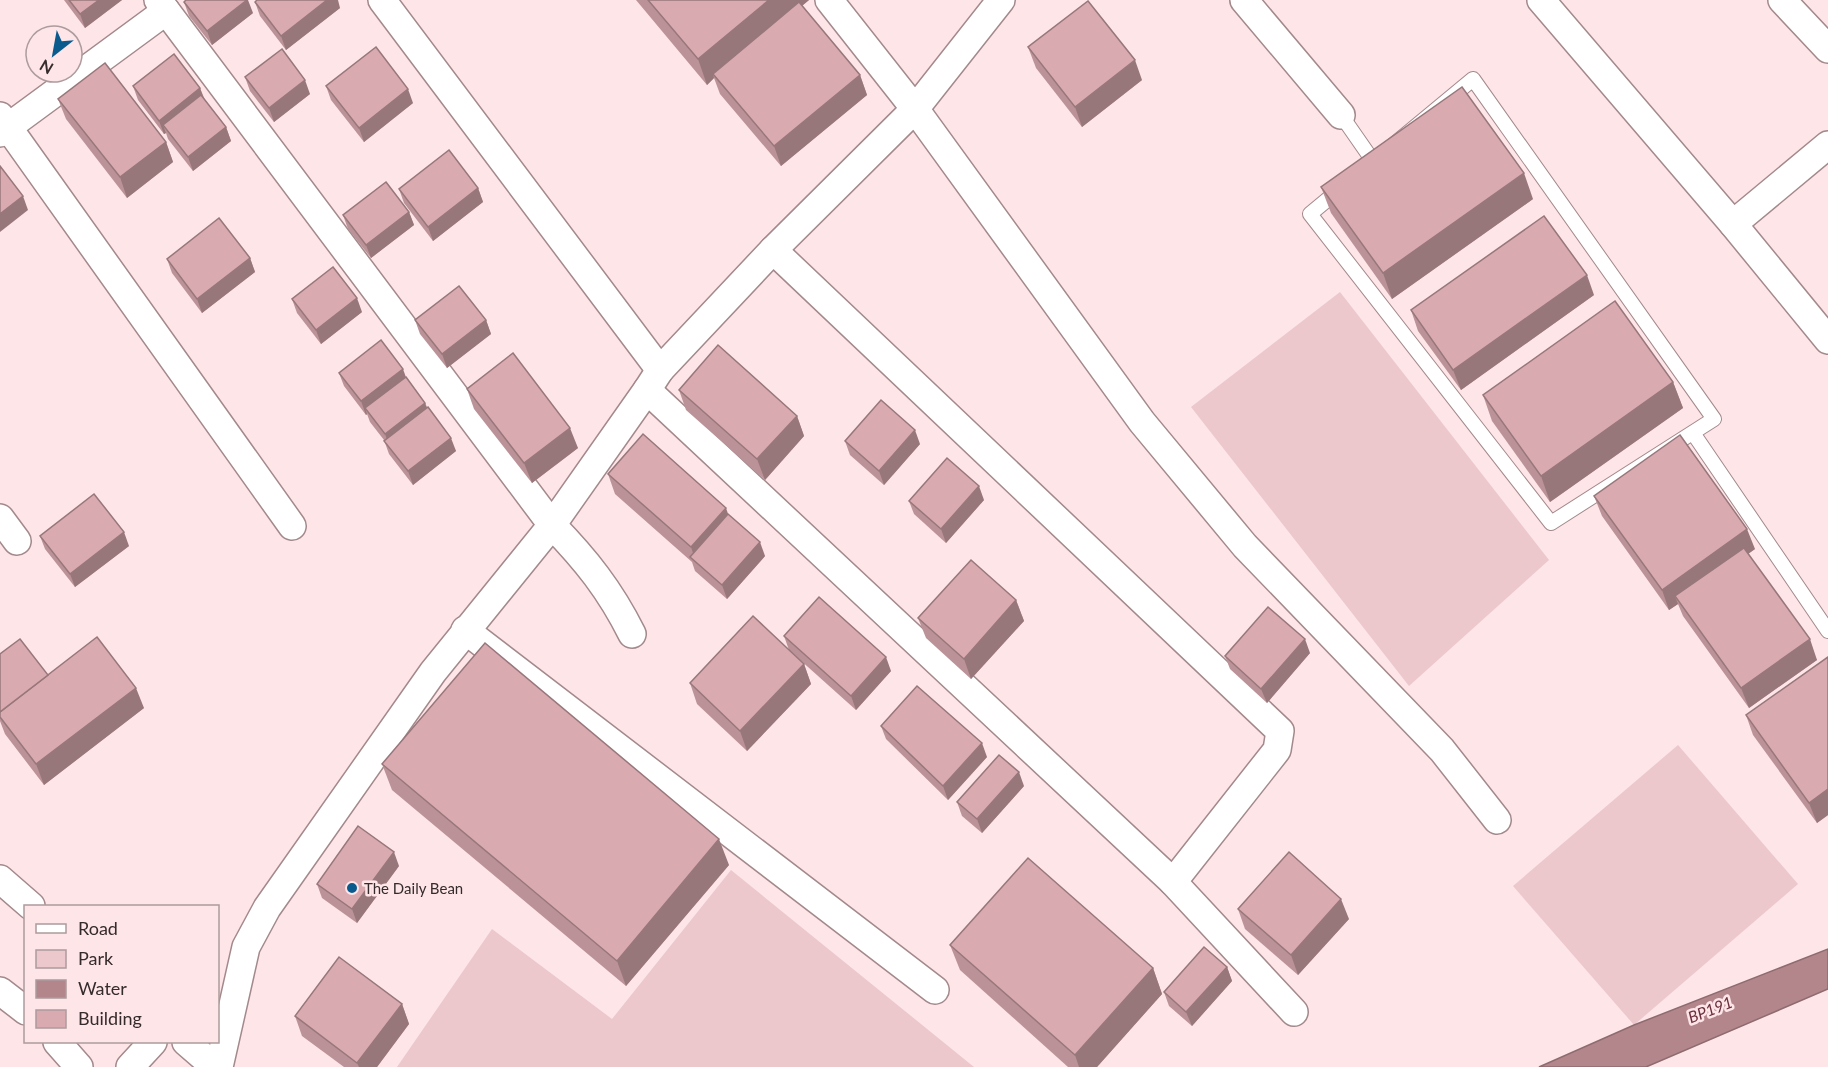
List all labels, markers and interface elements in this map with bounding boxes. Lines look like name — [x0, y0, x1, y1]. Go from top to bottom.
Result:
north arrow — [24, 24, 84, 84]
text: N — [36, 56, 56, 79]
place label: The Daily Bean — [364, 879, 463, 897]
marker: The Daily Bean — [345, 881, 359, 895]
legend — [24, 905, 219, 1043]
text: Road — [78, 917, 118, 939]
text: Park — [78, 947, 114, 969]
text: Water — [78, 977, 127, 999]
water label: BP191 — [1685, 992, 1735, 1026]
text: Building — [78, 1007, 142, 1029]

